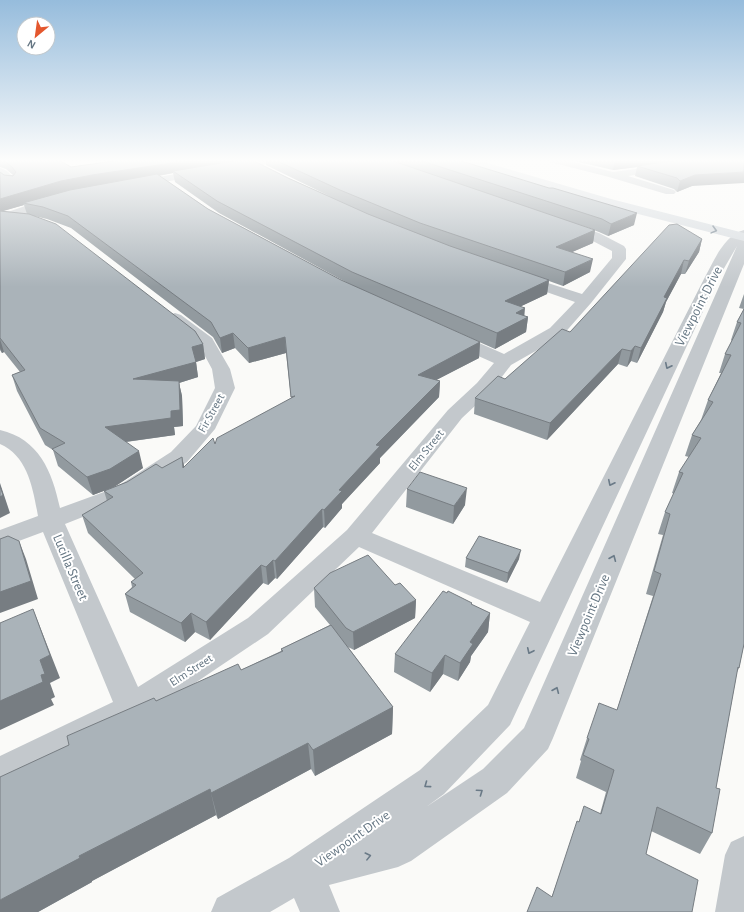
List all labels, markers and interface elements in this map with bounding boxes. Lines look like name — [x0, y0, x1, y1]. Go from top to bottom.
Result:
north arrow — [16, 16, 56, 56]
text: N — [25, 38, 37, 51]
one-way arrow — [710, 225, 717, 234]
street label: Viewpoint Drive — [673, 264, 725, 349]
one-way arrow — [665, 362, 673, 370]
street label: Fir Street — [196, 391, 227, 434]
street label: Elm Street — [406, 427, 446, 473]
one-way arrow — [608, 479, 616, 486]
street label: Lucilla Street — [50, 532, 90, 603]
one-way arrow — [608, 554, 616, 561]
street label: Viewpoint Drive — [565, 572, 612, 658]
one-way arrow — [527, 646, 535, 654]
street label: Elm Street — [167, 652, 215, 688]
one-way arrow — [552, 687, 560, 694]
one-way arrow — [425, 780, 432, 787]
one-way arrow — [476, 789, 483, 797]
street label: Viewpoint Drive — [313, 808, 393, 870]
one-way arrow — [365, 852, 372, 861]

